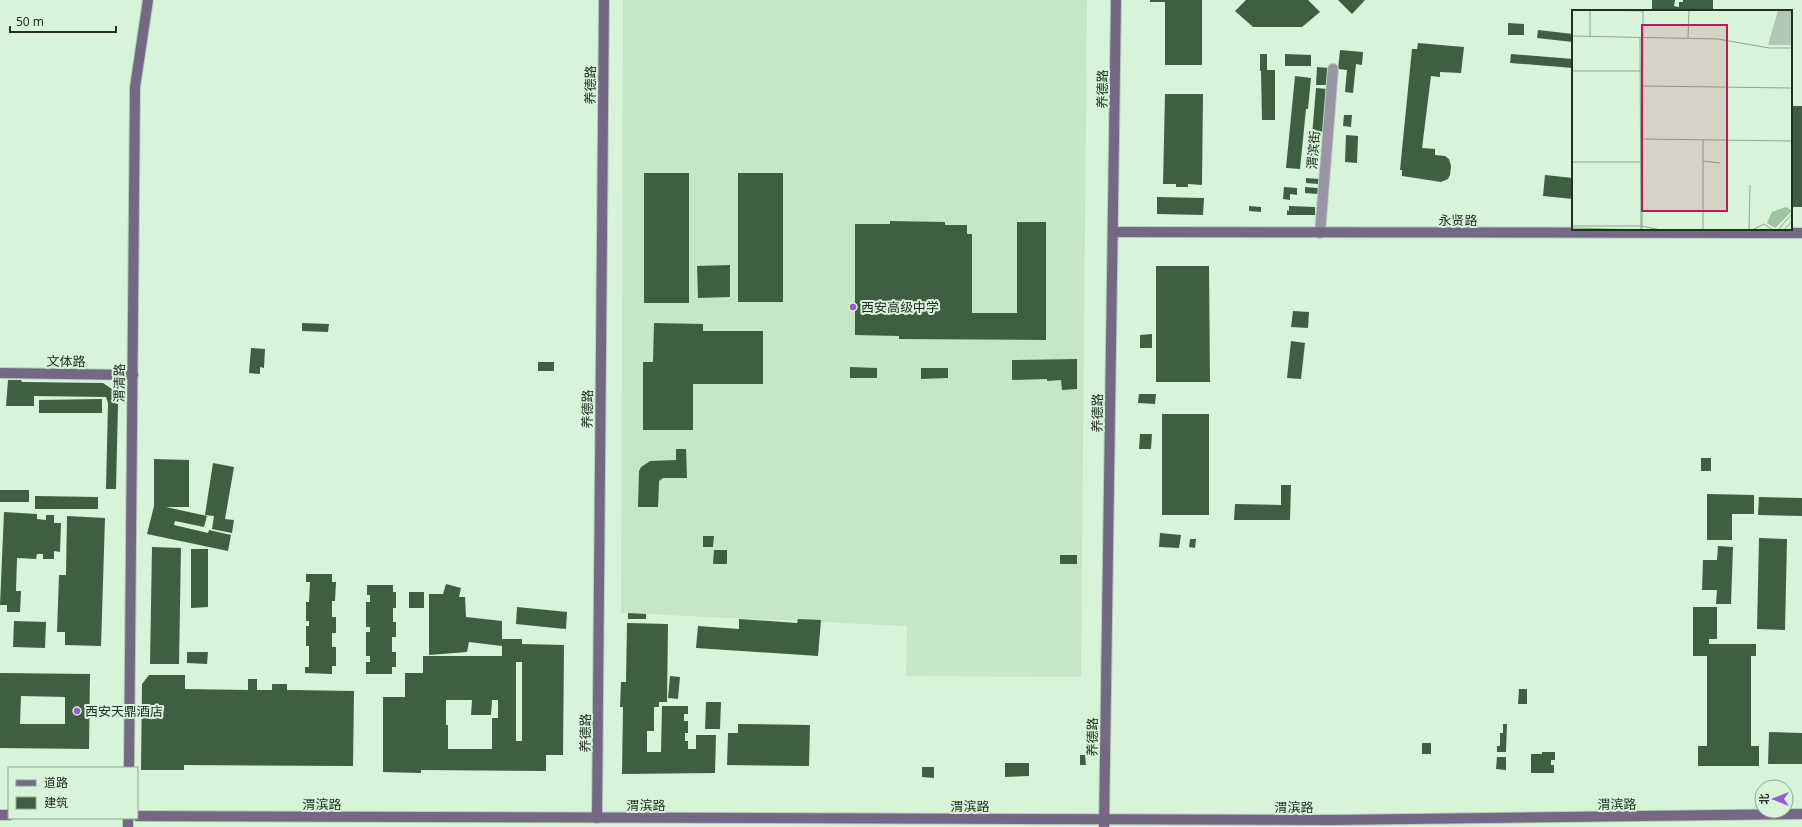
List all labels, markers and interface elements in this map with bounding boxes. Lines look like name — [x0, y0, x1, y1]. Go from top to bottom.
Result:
scale bar — [10, 8, 116, 34]
inset map — [1572, 10, 1792, 230]
text: 50 m — [16, 13, 44, 30]
street label: 养德路 — [581, 65, 599, 105]
street label: 养德路 — [1093, 69, 1111, 109]
street label: 渭滨街 — [1302, 130, 1324, 170]
street label: 永贤路 — [1438, 211, 1478, 229]
place label: 西安高级中学 — [861, 298, 939, 316]
marker: 西安高级中学 — [848, 302, 858, 312]
street label: 文体路 — [46, 352, 86, 370]
street label: 渭清路 — [110, 363, 128, 403]
street label: 养德路 — [578, 389, 596, 429]
street label: 养德路 — [1088, 393, 1106, 433]
place label: 西安天鼎酒店 — [85, 702, 163, 720]
marker: 西安天鼎酒店 — [72, 706, 82, 716]
street label: 养德路 — [576, 713, 594, 753]
street label: 养德路 — [1083, 717, 1101, 757]
legend — [8, 767, 138, 819]
text: 道路 — [44, 774, 68, 791]
north arrow — [1754, 779, 1794, 819]
text: 建筑 — [44, 794, 68, 811]
text: 北 — [1756, 794, 1771, 805]
street label: 渭滨路 — [302, 795, 342, 813]
street label: 渭滨路 — [1597, 795, 1637, 813]
street label: 渭滨路 — [626, 796, 666, 814]
street label: 渭滨路 — [950, 797, 990, 815]
street label: 渭滨路 — [1274, 798, 1314, 816]

